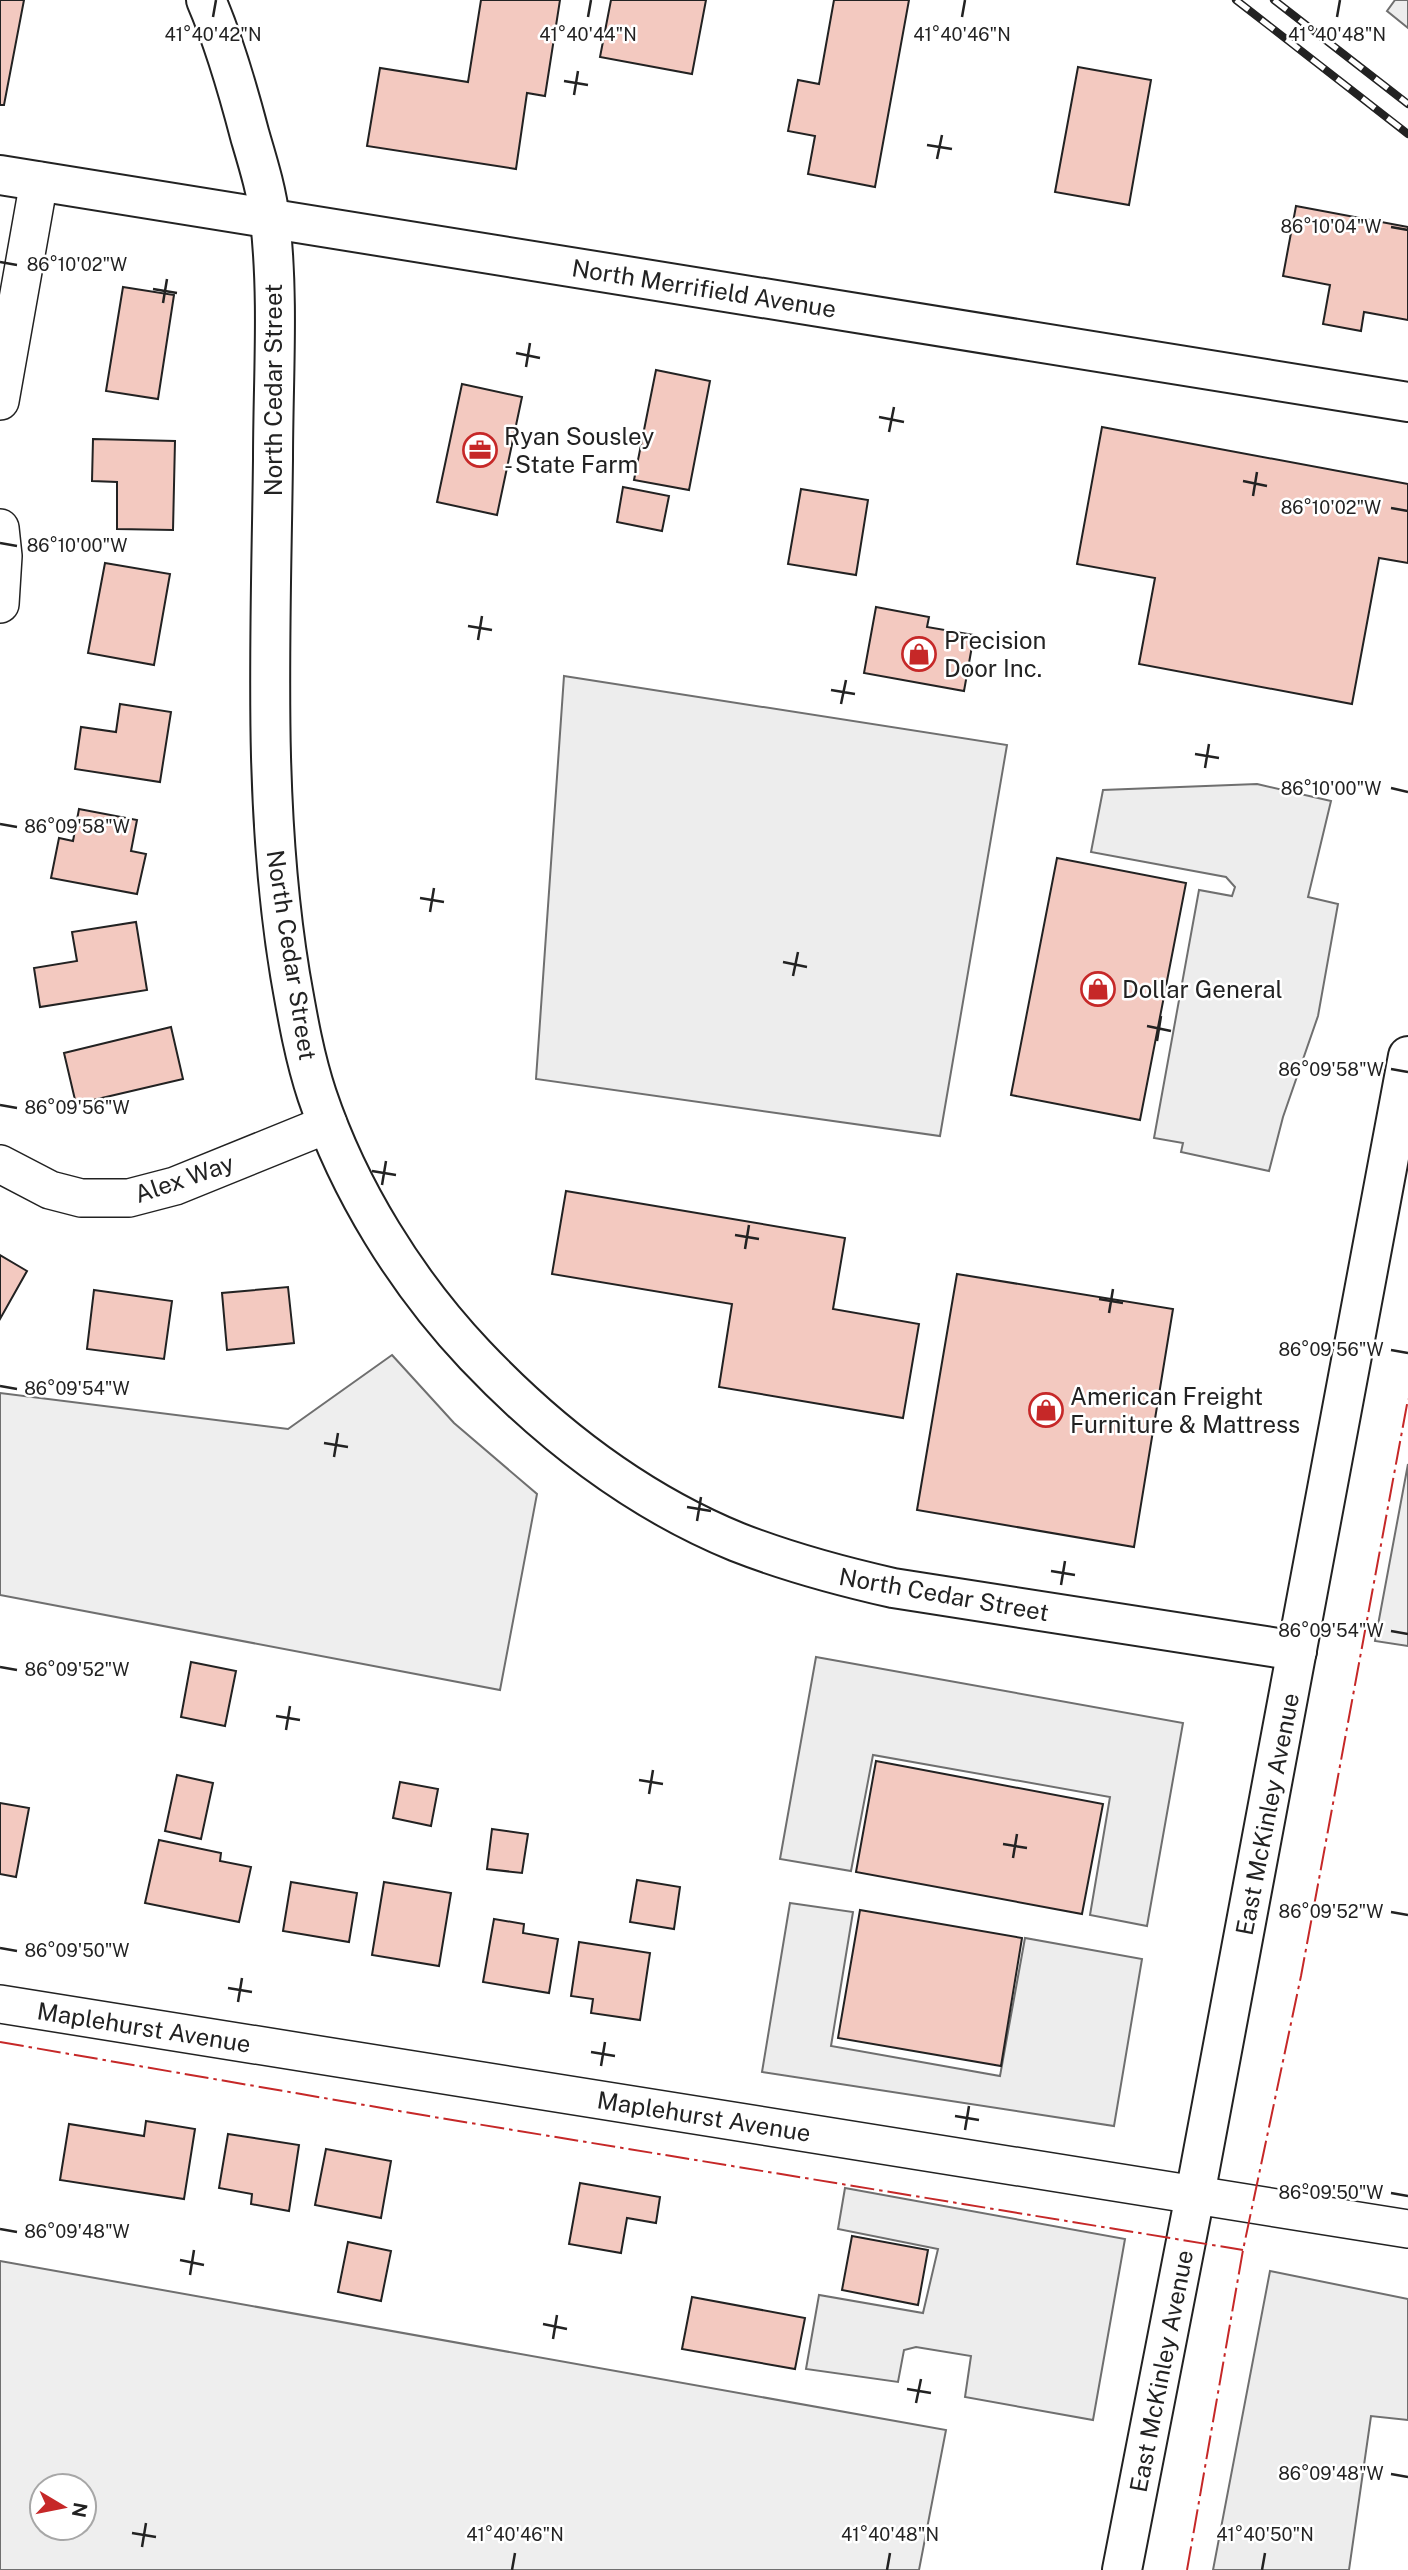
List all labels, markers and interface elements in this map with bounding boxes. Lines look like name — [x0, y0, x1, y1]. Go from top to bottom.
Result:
text: 41°40'42"N — [164, 24, 262, 45]
text: 41°40'44"N — [539, 24, 637, 45]
text: 41°40'46"N — [913, 24, 1011, 45]
text: 41°40'48"N — [1288, 24, 1386, 45]
text: 86°10'04"W — [1280, 216, 1382, 237]
street label: North Merrifield Avenue — [570, 253, 838, 323]
text: 86°10'02"W — [27, 254, 127, 275]
street label: North Cedar Street — [259, 284, 287, 496]
place label: Ryan Sousley - State Farm — [504, 422, 655, 478]
office icon: Ryan Sousley - State Farm — [461, 431, 499, 469]
text: 86°10'02"W — [1281, 497, 1381, 518]
text: 86°10'00"W — [27, 535, 127, 556]
place label: Precision Door Inc. — [944, 626, 1046, 682]
shop icon: Precision Door Inc. — [900, 635, 938, 673]
text: 86°10'00"W — [1281, 778, 1381, 799]
text: 86°09'58"W — [24, 816, 130, 837]
street label: North Cedar Street — [262, 848, 322, 1062]
shop icon: Dollar General — [1079, 970, 1117, 1008]
place label: Dollar General — [1122, 975, 1283, 1003]
text: 86°09'58"W — [1278, 1059, 1384, 1080]
text: 86°09'56"W — [24, 1097, 130, 1118]
street label: Alex Way — [131, 1148, 237, 1208]
text: 86°09'56"W — [1278, 1339, 1384, 1360]
text: 86°09'54"W — [24, 1378, 130, 1399]
place label: American Freight Furniture & Mattress — [1070, 1382, 1300, 1438]
shop icon: American Freight Furniture & Mattress — [1027, 1391, 1065, 1429]
street label: North Cedar Street — [837, 1562, 1051, 1626]
text: 86°09'54"W — [1278, 1620, 1384, 1641]
text: 86°09'52"W — [25, 1659, 129, 1680]
street label: East McKinley Avenue — [1230, 1690, 1304, 1938]
text: 86°09'52"W — [1279, 1901, 1383, 1922]
text: 86°09'50"W — [24, 1940, 130, 1961]
street label: Maplehurst Avenue — [35, 1996, 253, 2058]
street label: Maplehurst Avenue — [595, 2085, 813, 2147]
text: 86°09'50"W — [1278, 2182, 1384, 2203]
text: 86°09'48"W — [24, 2221, 130, 2242]
street label: East McKinley Avenue — [1124, 2247, 1198, 2495]
text: 86°09'48"W — [1278, 2463, 1384, 2484]
north arrow — [28, 2472, 98, 2542]
text: N — [68, 2501, 92, 2519]
text: 41°40'46"N — [466, 2524, 564, 2545]
text: 41°40'48"N — [841, 2524, 939, 2545]
text: 41°40'50"N — [1216, 2524, 1314, 2545]

